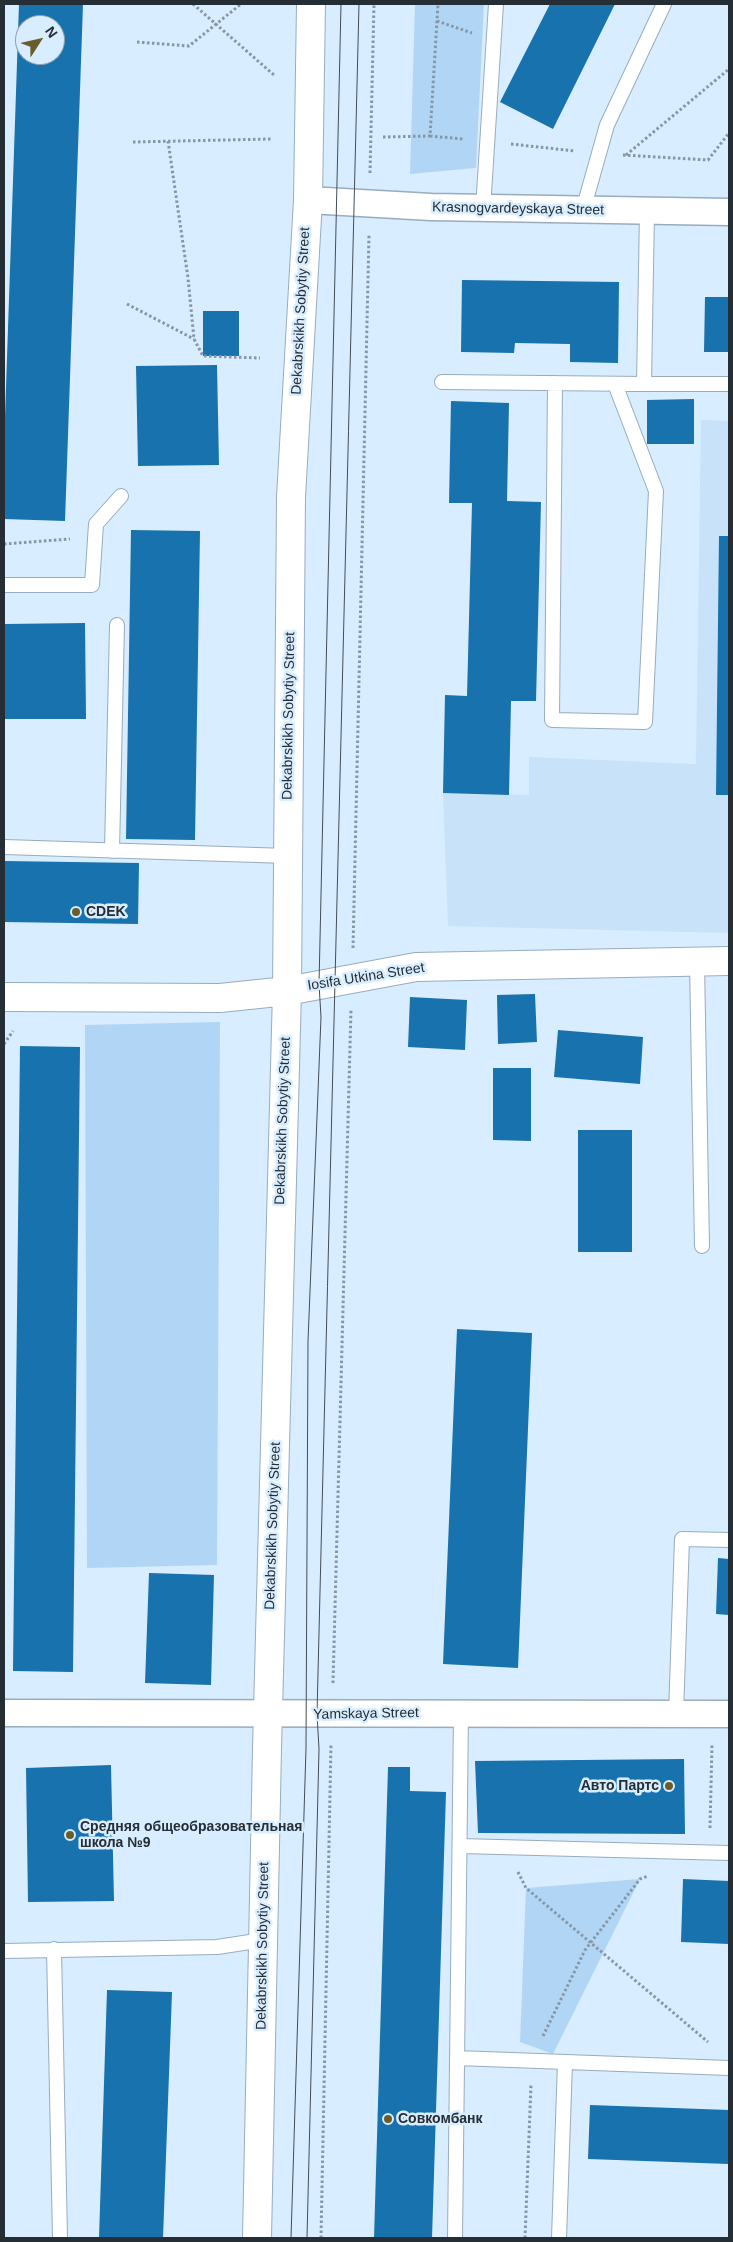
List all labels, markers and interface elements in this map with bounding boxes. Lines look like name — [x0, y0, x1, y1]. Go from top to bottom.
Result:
north arrow — [15, 15, 65, 65]
text: N — [42, 23, 61, 41]
street label: Krasnogvardeyskaya Street — [432, 199, 604, 219]
street label: Dekabrskikh Sobytiy Street — [288, 227, 314, 395]
street label: Dekabrskikh Sobytiy Street — [279, 632, 299, 800]
place label: CDEK — [86, 904, 126, 920]
marker: CDEK — [70, 906, 82, 918]
street label: Iosifa Utkina Street — [306, 959, 426, 995]
street label: Dekabrskikh Sobytiy Street — [272, 1037, 294, 1205]
street label: Dekabrskikh Sobytiy Street — [262, 1442, 284, 1610]
street label: Yamskaya Street — [313, 1705, 419, 1723]
place label: Авто Партс — [581, 1778, 659, 1794]
marker: Авто Партс — [663, 1780, 675, 1792]
place label: Средняя общеобразовательная школа №9 — [80, 1819, 302, 1851]
marker: Средняя общеобразовательная школа №9 — [64, 1829, 76, 1841]
street label: Dekabrskikh Sobytiy Street — [253, 1862, 273, 2030]
place label: Совкомбанк — [398, 2111, 483, 2127]
marker: Совкомбанк — [382, 2113, 394, 2125]

